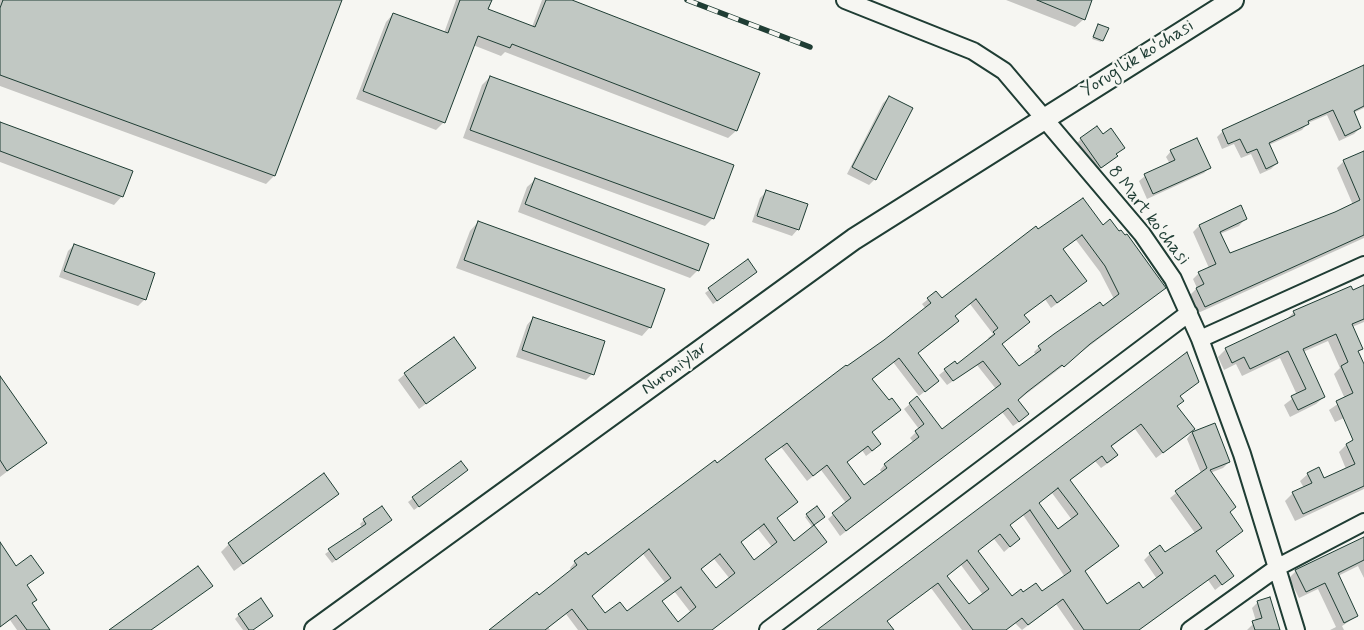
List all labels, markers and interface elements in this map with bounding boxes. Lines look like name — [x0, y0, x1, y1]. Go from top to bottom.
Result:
street label: Yorug'lik koʻchasi — [1078, 16, 1198, 102]
street label: 8 Mart koʻchasi — [1102, 162, 1194, 270]
street label: Nuroniylar — [638, 338, 712, 400]

